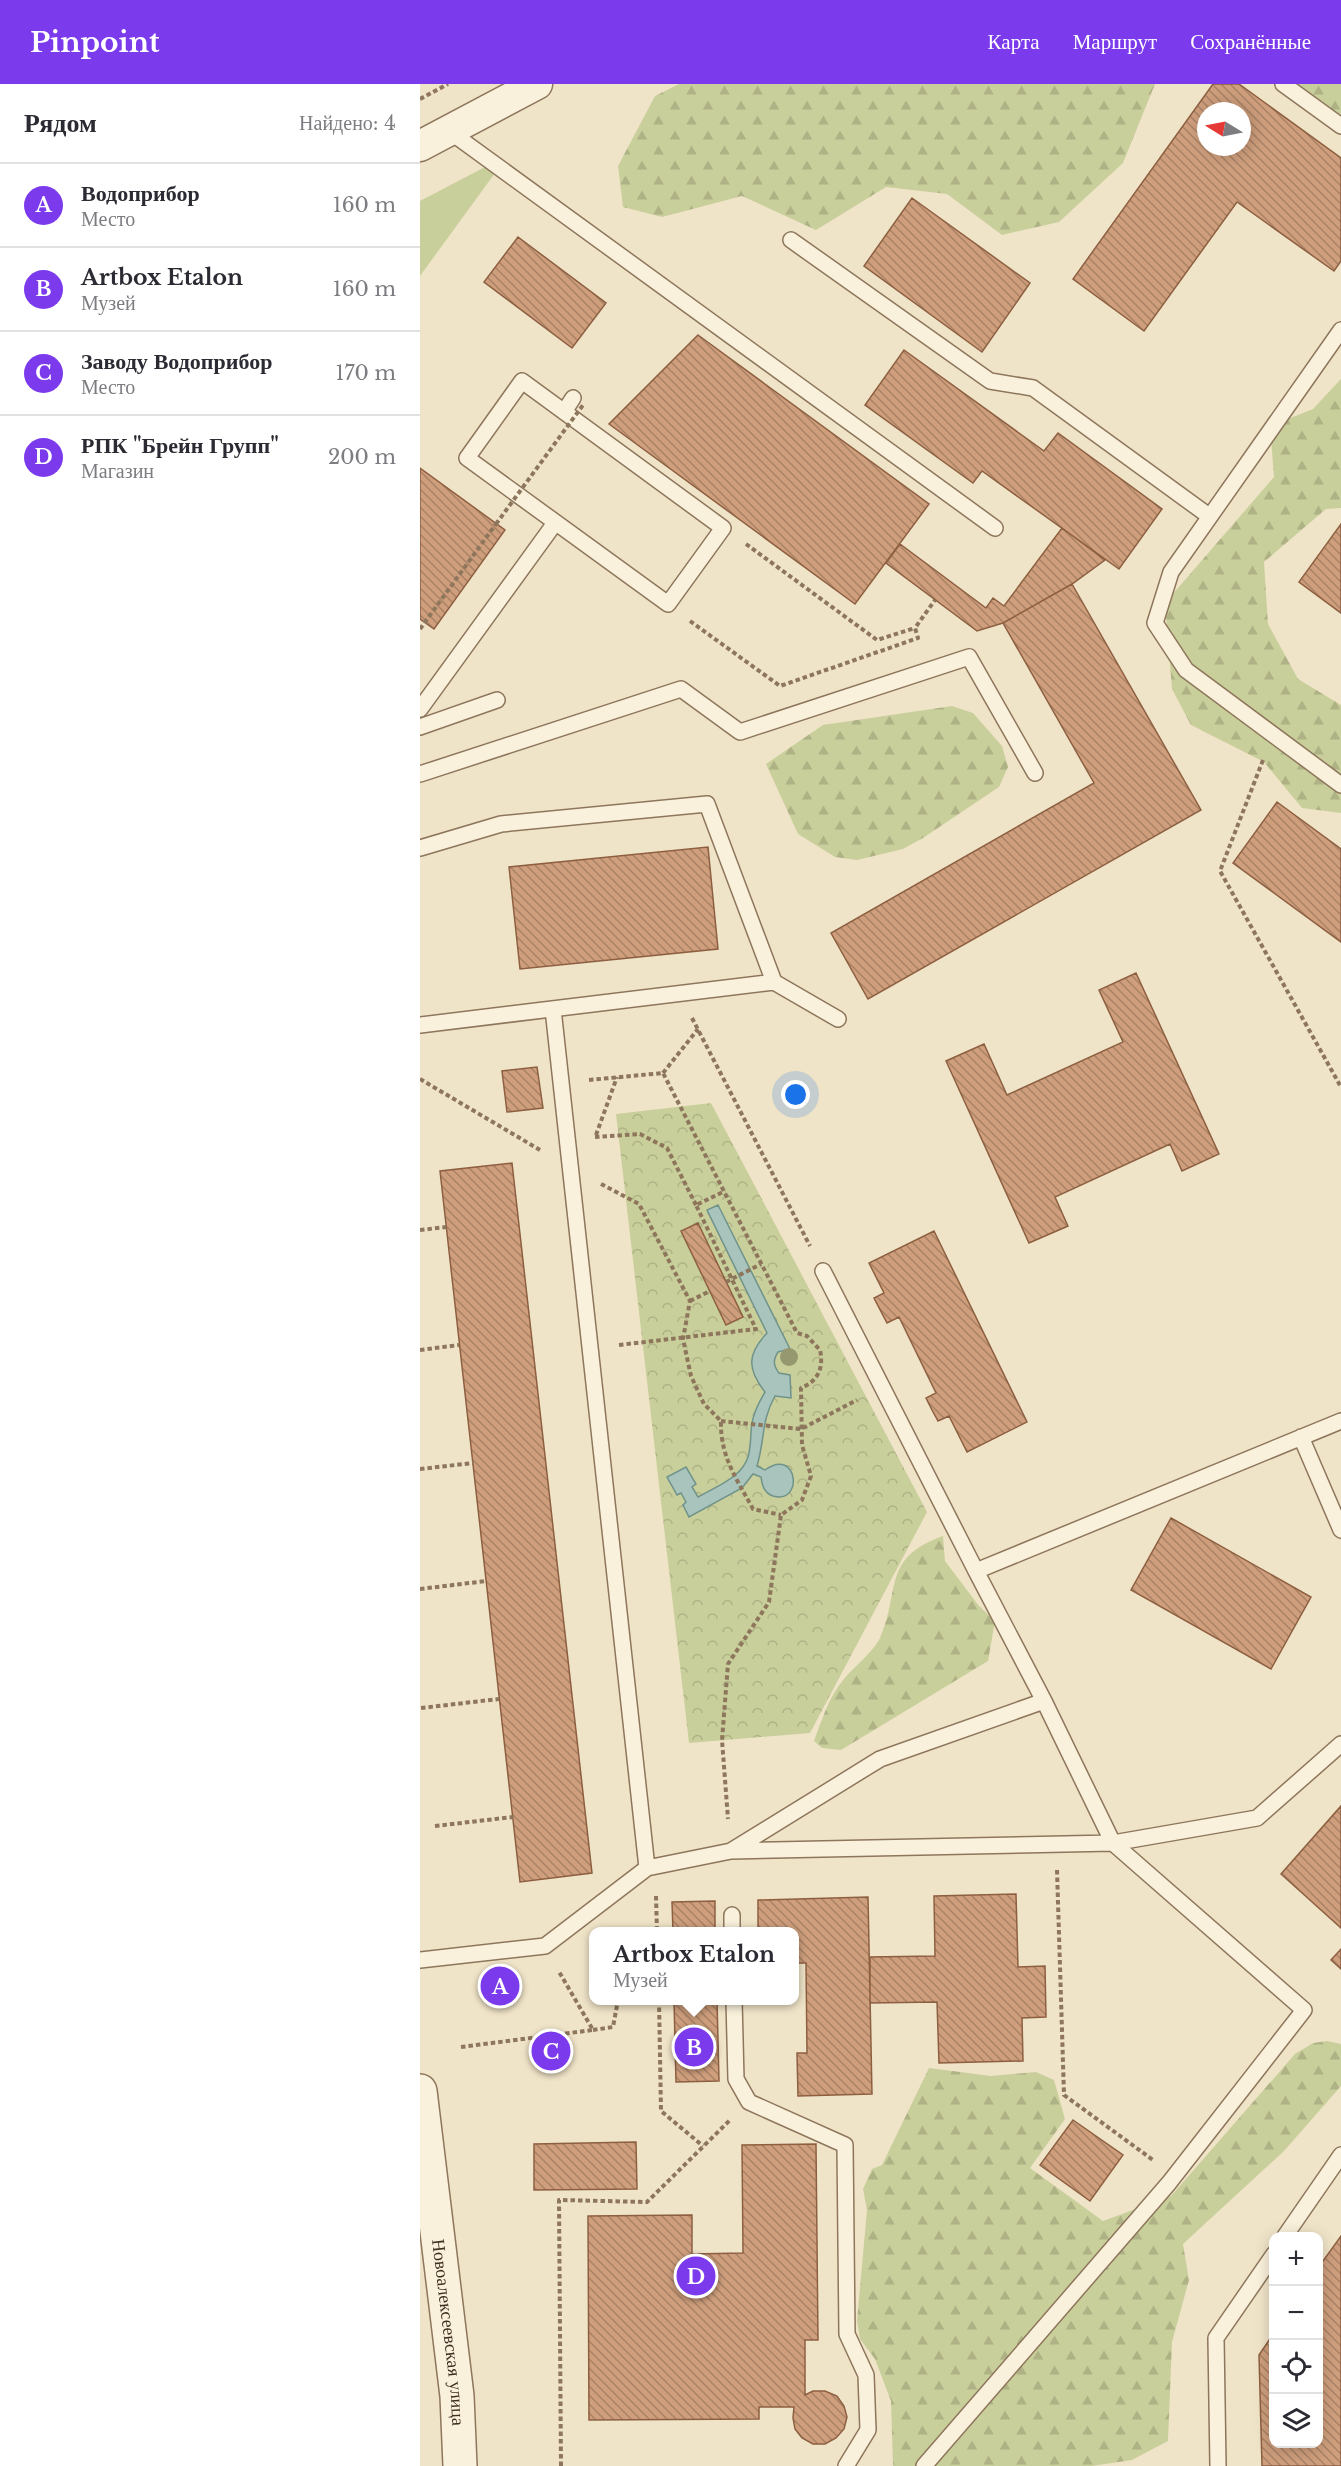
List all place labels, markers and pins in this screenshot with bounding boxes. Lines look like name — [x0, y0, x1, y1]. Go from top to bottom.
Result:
pin: A — [480, 1964, 520, 2008]
pin: B — [674, 2024, 714, 2070]
pin: C — [532, 2028, 570, 2074]
pin: D — [676, 2254, 716, 2298]

